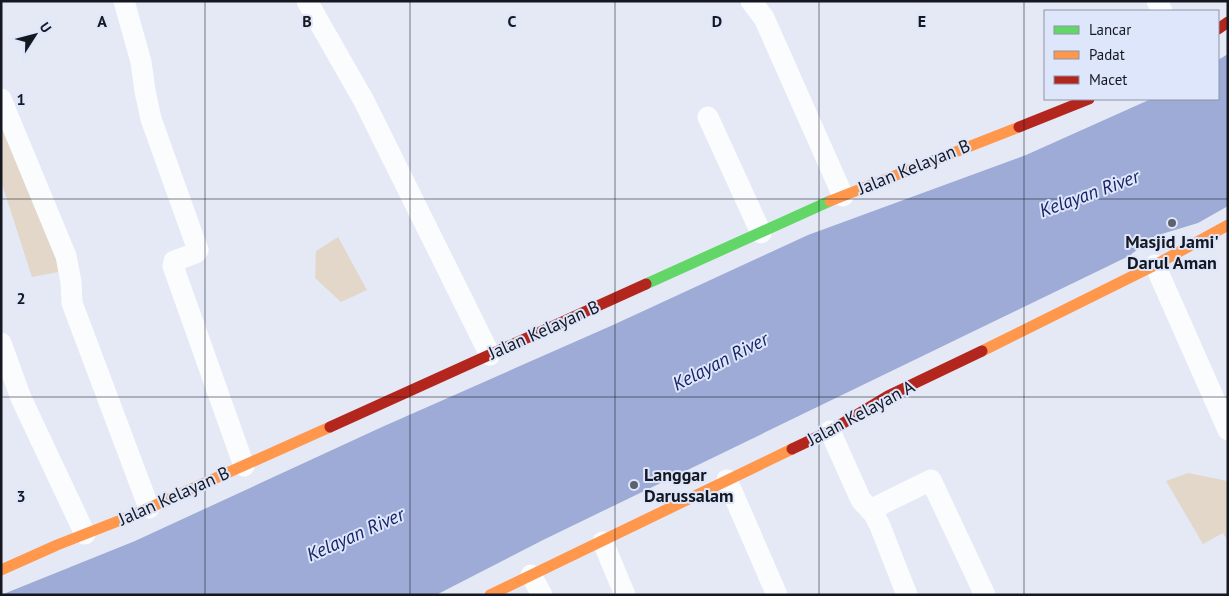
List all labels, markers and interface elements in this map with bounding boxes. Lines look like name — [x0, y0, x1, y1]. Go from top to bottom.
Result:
north arrow — [10, 10, 60, 60]
legend — [1044, 10, 1219, 100]
text: A — [97, 11, 107, 31]
text: B — [302, 11, 312, 31]
text: C — [508, 11, 517, 31]
text: D — [712, 11, 722, 31]
text: E — [918, 11, 926, 31]
text: U — [36, 19, 55, 36]
text: Lancar — [1089, 20, 1131, 39]
text: Padat — [1089, 45, 1125, 64]
text: Macet — [1089, 70, 1127, 89]
text: 1 — [16, 89, 26, 109]
street label: Jalan Kelayan B — [853, 134, 973, 200]
water label: Kelayan River — [1036, 163, 1144, 222]
marker: Masjid Jami' Darul Aman — [1166, 217, 1178, 229]
place label: Masjid Jami' Darul Aman — [1125, 230, 1219, 274]
text: 2 — [16, 288, 26, 308]
street label: Jalan Kelayan B — [484, 295, 603, 365]
water label: Kelayan River — [668, 326, 774, 395]
street label: Jalan Kelayan A — [802, 374, 919, 451]
street label: Jalan Kelayan B — [114, 461, 233, 531]
place label: Langgar Darussalam — [644, 463, 733, 507]
marker: Langgar Darussalam — [628, 479, 640, 491]
text: 3 — [16, 486, 26, 506]
water label: Kelayan River — [302, 501, 409, 566]

